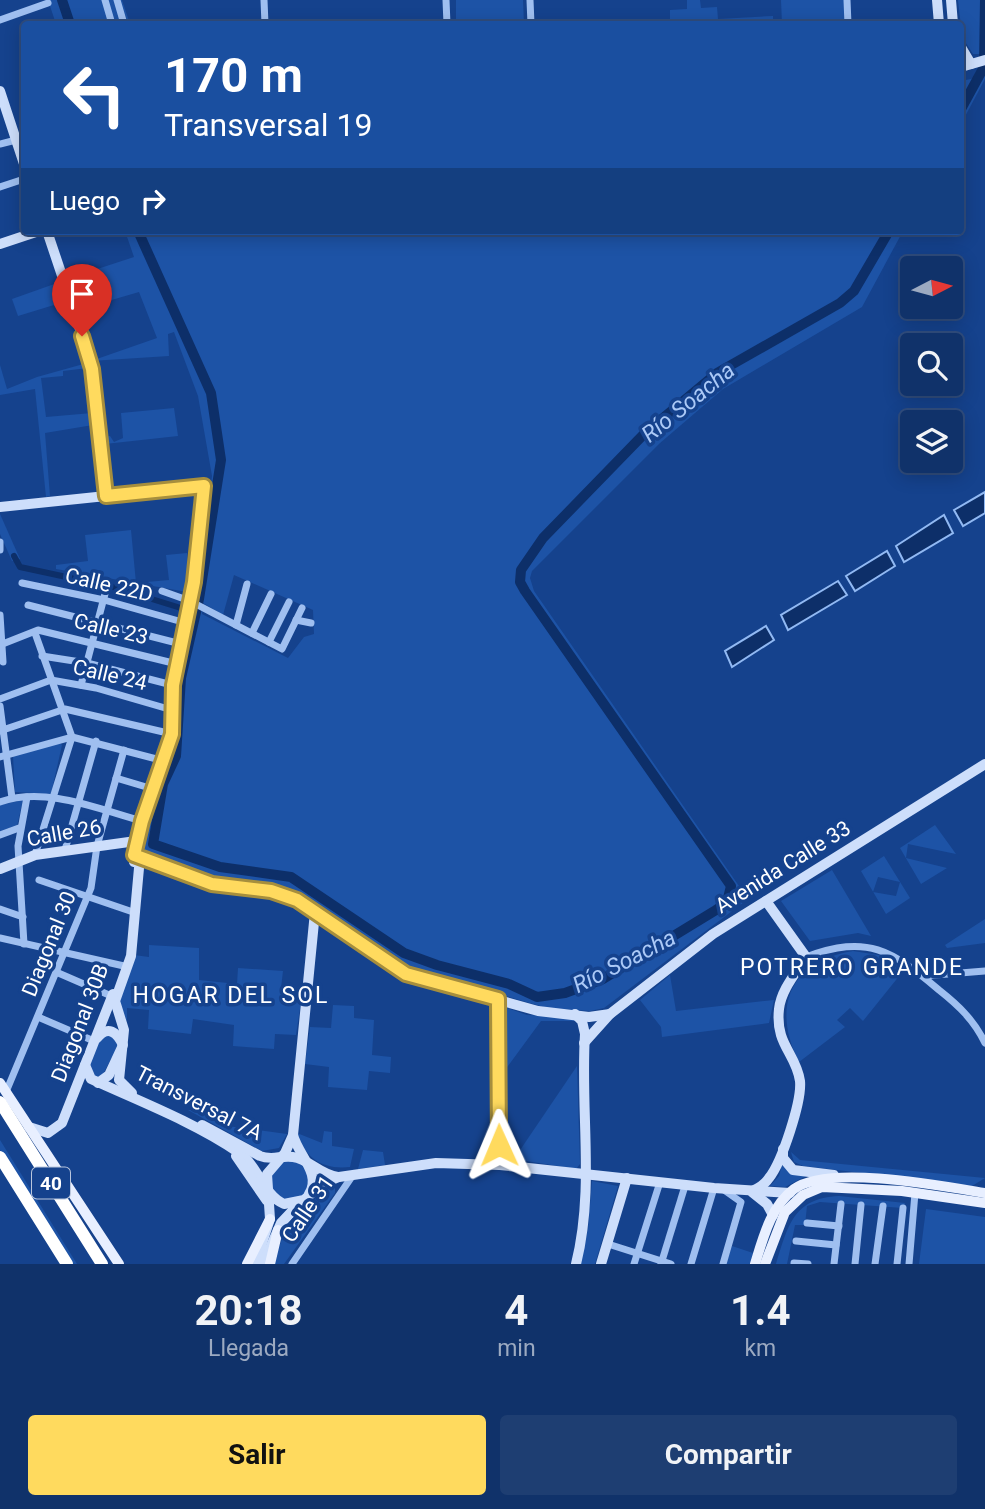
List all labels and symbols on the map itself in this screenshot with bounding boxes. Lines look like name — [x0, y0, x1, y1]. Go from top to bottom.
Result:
north arrow — [900, 256, 962, 318]
pin — [52, 264, 112, 336]
water label: Río Soacha — [636, 357, 740, 448]
street label: Calle 22D — [63, 563, 155, 607]
street label: Calle 23 — [72, 609, 150, 649]
street label: Calle 24 — [71, 655, 150, 695]
street label: Calle 26 — [25, 815, 103, 851]
street label: Avenida Calle 33 — [711, 816, 855, 918]
street label: Diagonal 30 — [17, 888, 81, 1000]
water label: Río Soacha — [568, 924, 680, 999]
district label: POTRERO GRANDE — [740, 954, 964, 981]
street label: Diagonal 30B — [47, 961, 113, 1085]
district label: HOGAR DEL SOL — [133, 982, 329, 1009]
street label: Transversal 7A — [132, 1061, 267, 1145]
position arrow — [462, 1108, 536, 1182]
road number: 40 — [32, 1168, 70, 1198]
street label: Calle 31 — [277, 1171, 339, 1247]

